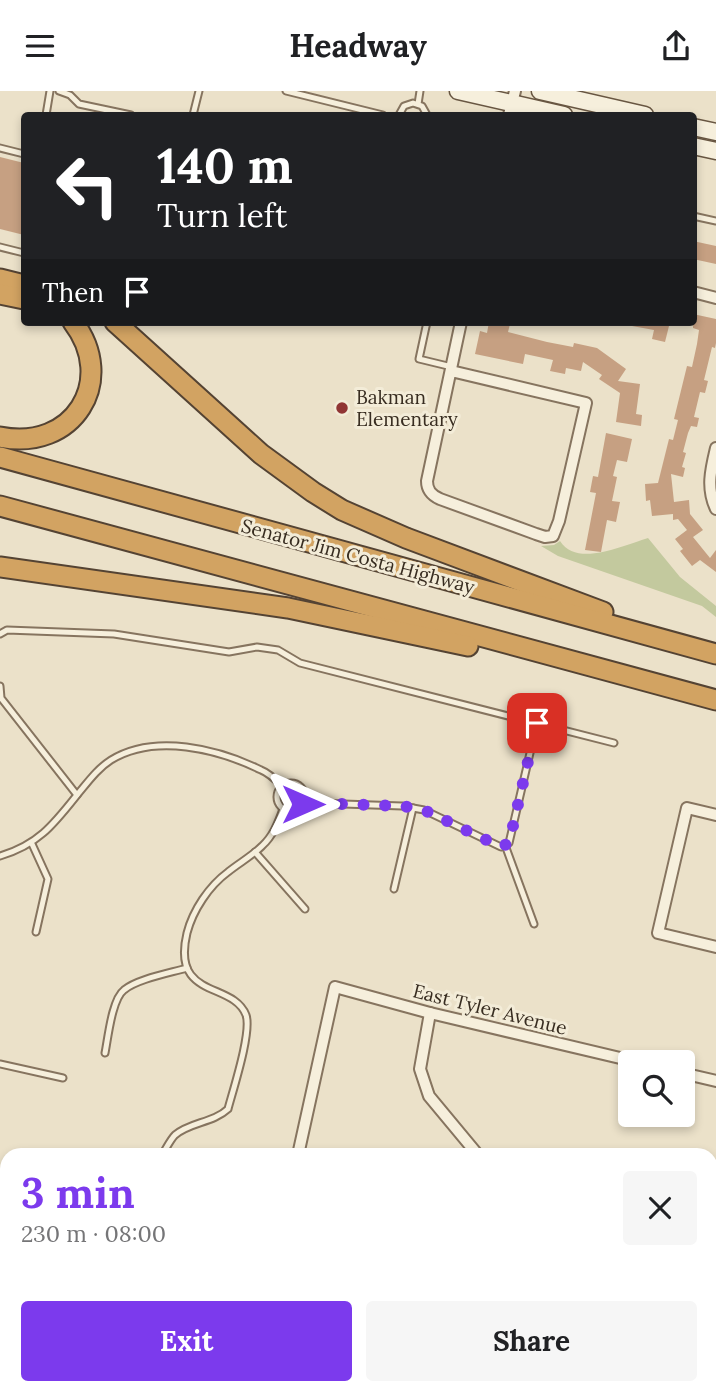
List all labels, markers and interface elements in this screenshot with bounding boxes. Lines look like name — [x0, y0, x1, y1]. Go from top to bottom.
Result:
text: Headway — [289, 25, 427, 66]
icon: menu — [21, 27, 59, 65]
icon: share — [657, 27, 695, 65]
text: 140 m — [157, 134, 293, 196]
icon: left — [42, 140, 133, 231]
text: Turn left — [157, 195, 287, 236]
icon: arrive — [118, 273, 156, 311]
text: Then — [42, 276, 104, 309]
place label: Bakman Elementary — [356, 385, 458, 431]
marker: Bakman Elementary — [334, 400, 350, 416]
street label: Senator Jim Costa Highway — [239, 513, 477, 599]
pin — [507, 693, 567, 753]
icon: arrive — [518, 704, 556, 742]
position arrow — [266, 767, 340, 841]
street label: East Tyler Avenue — [410, 978, 570, 1040]
map controls — [618, 1050, 695, 1127]
button: search — [618, 1050, 695, 1127]
text: 3 min — [21, 1166, 135, 1220]
button: close — [623, 1171, 697, 1245]
text: 230 m · 08:00 — [21, 1219, 166, 1248]
button: Exit — [21, 1301, 352, 1381]
button: Share — [366, 1301, 697, 1381]

